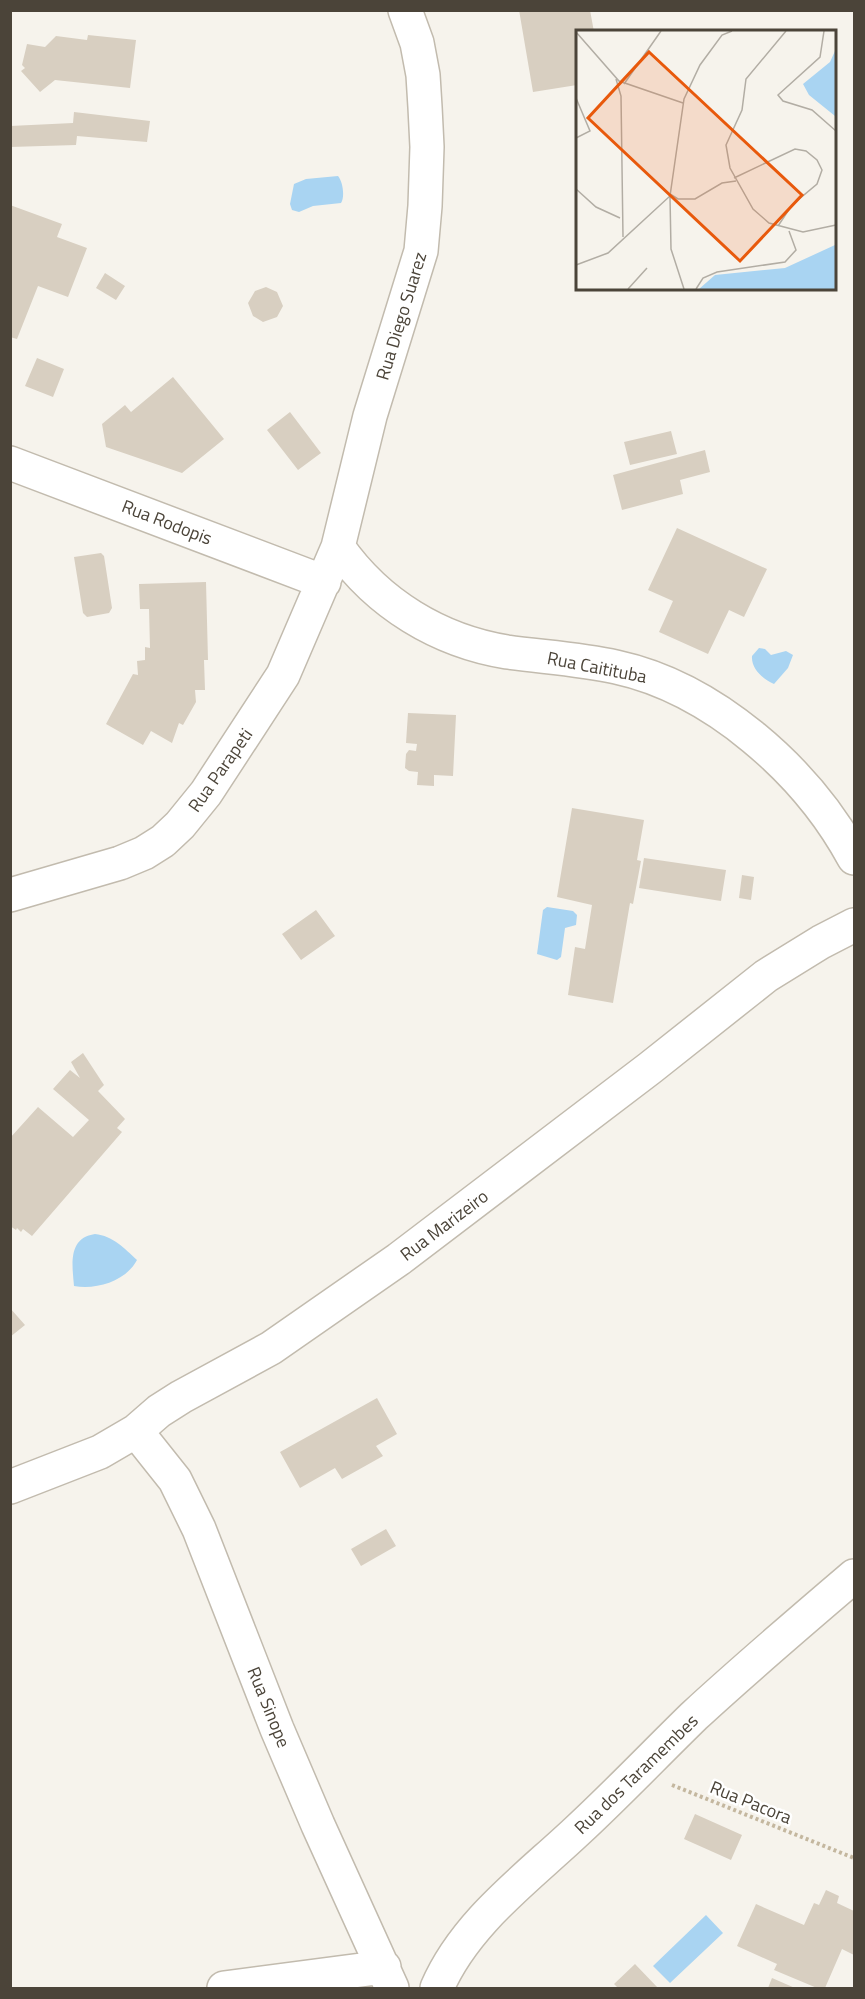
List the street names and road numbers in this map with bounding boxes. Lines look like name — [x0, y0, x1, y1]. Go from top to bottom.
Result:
street label: Rua Diego Suarez — [369, 249, 433, 383]
street label: Rua Rodopis — [118, 492, 216, 552]
street label: Rua Caitituba — [545, 644, 649, 690]
street label: Rua Parapeti — [181, 722, 259, 818]
street label: Rua Marizeiro — [394, 1183, 494, 1267]
street label: Rua Sinope — [241, 1663, 297, 1751]
street label: Rua dos Taramembes — [568, 1708, 704, 1840]
street label: Rua Pacora — [706, 1773, 796, 1831]

